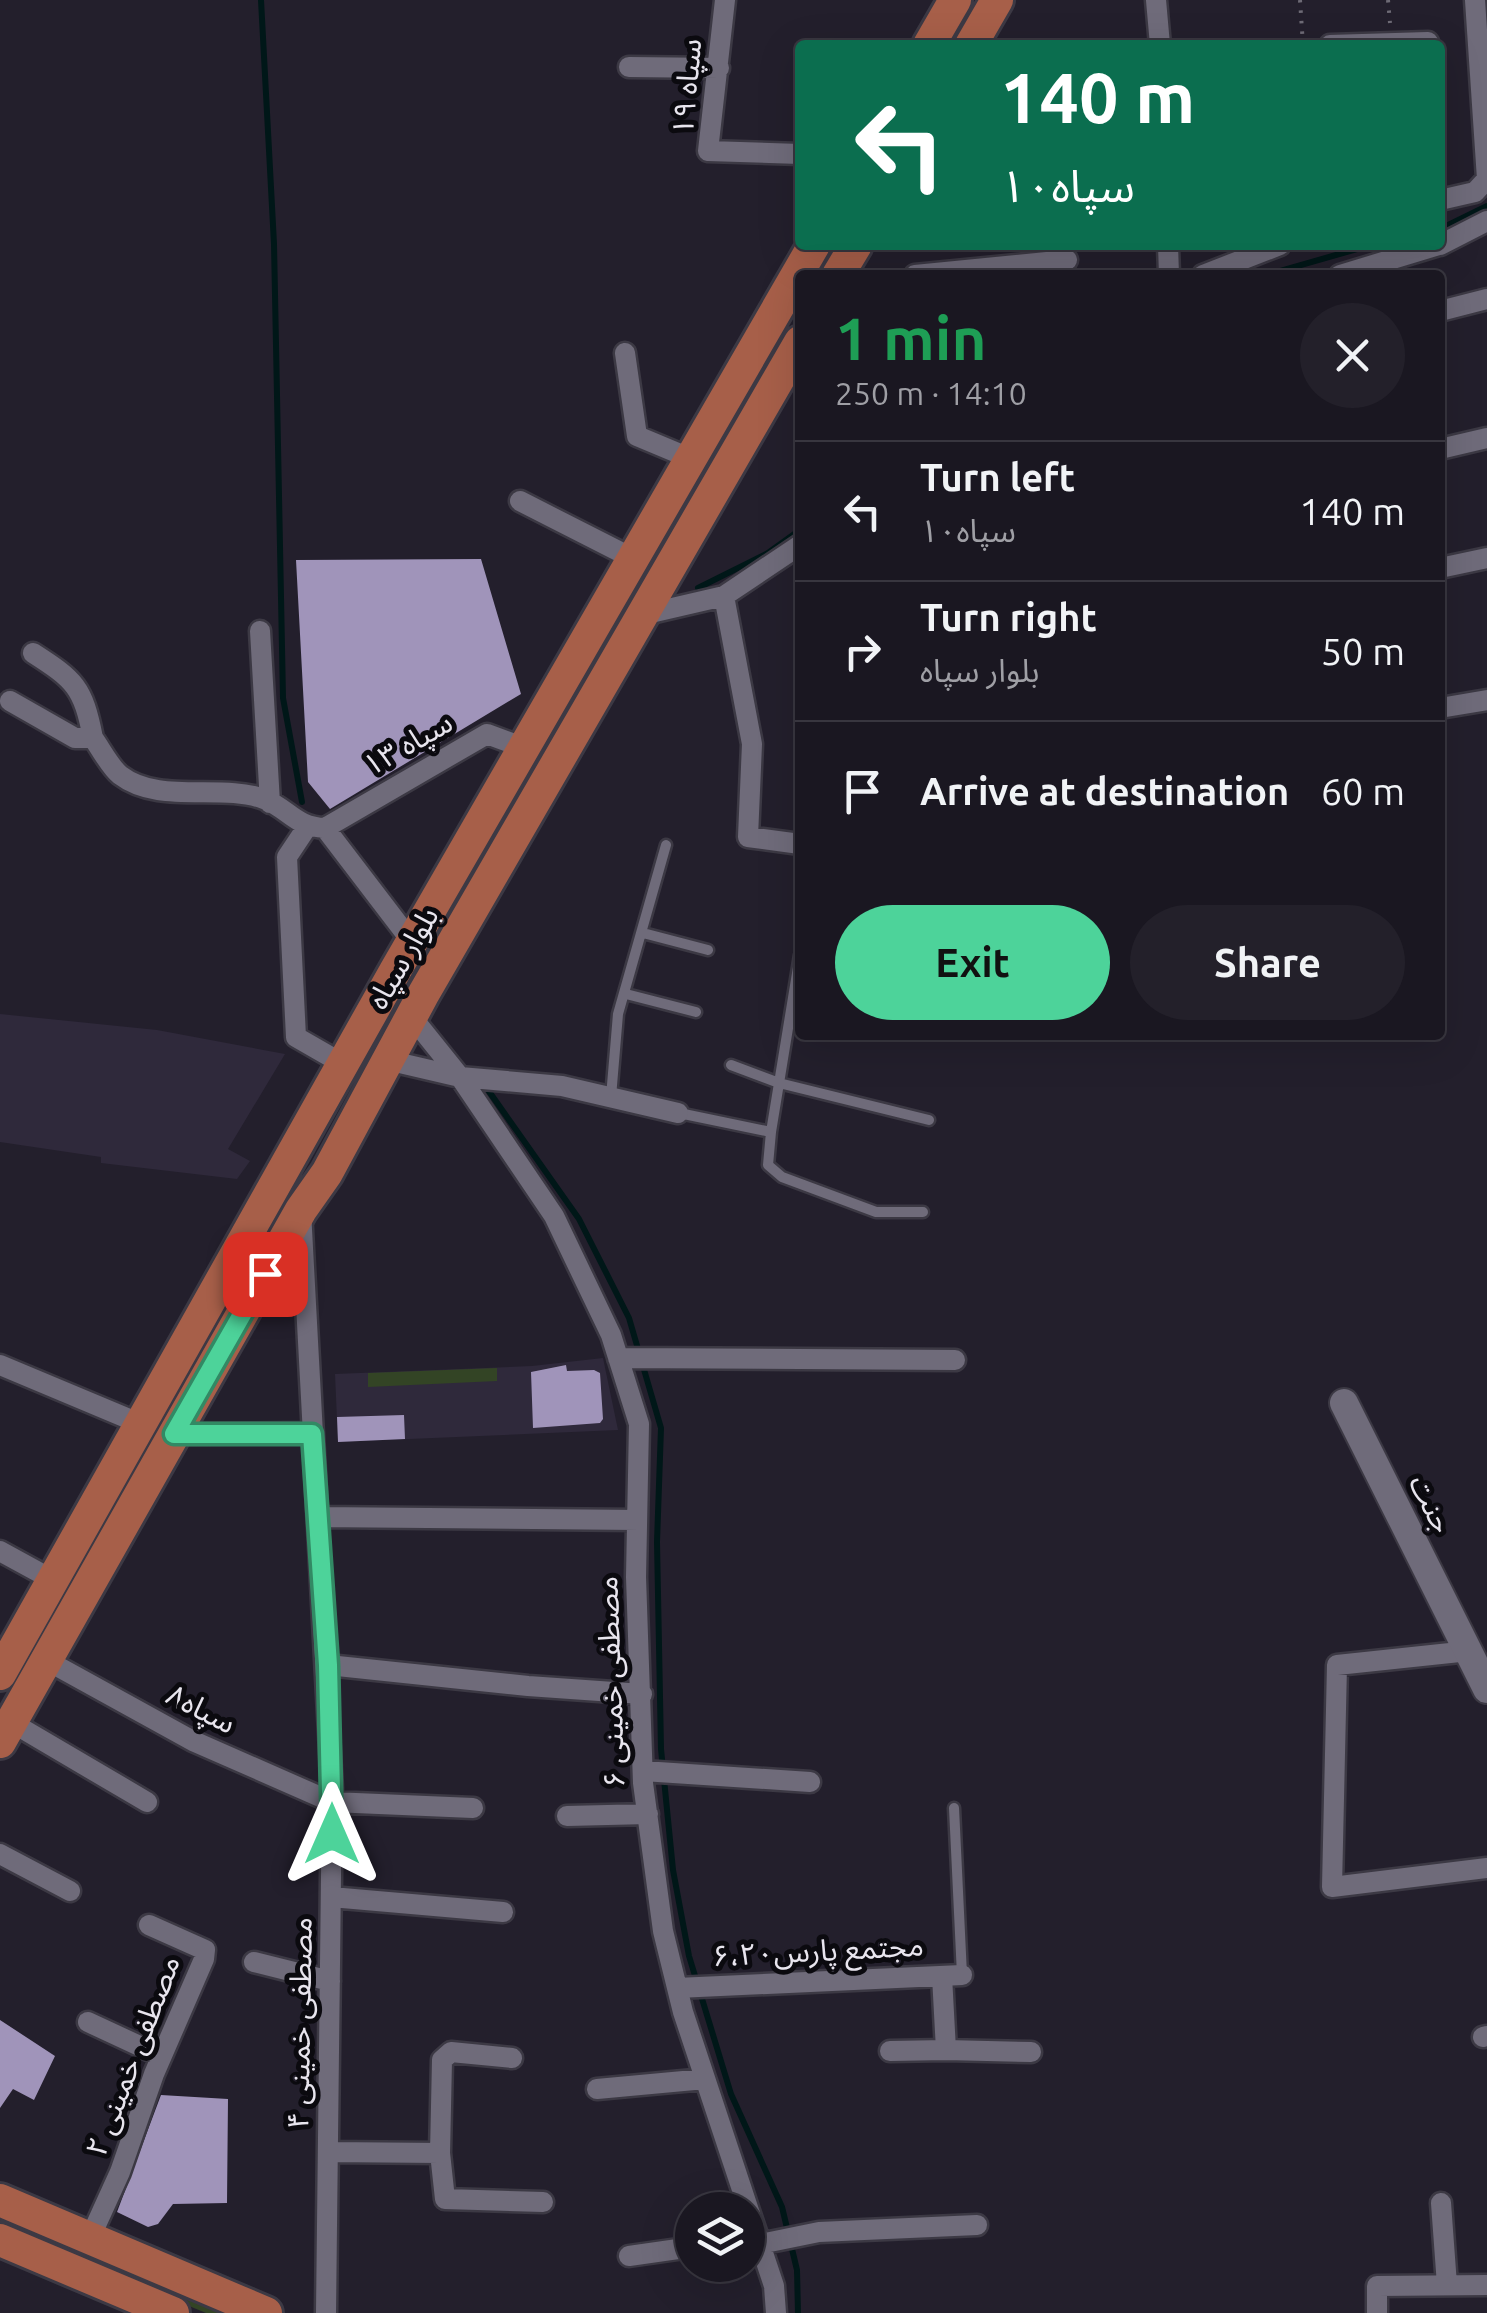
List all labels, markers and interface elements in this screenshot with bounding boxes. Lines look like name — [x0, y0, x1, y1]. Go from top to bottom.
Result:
street label: سپاه ۱۹ — [665, 37, 710, 137]
text: 140 m — [1000, 58, 1195, 136]
icon: left — [835, 80, 965, 210]
text: سپاه۱۰ — [1000, 160, 1135, 211]
button: close — [1300, 303, 1405, 408]
text: 1 min — [835, 304, 987, 371]
text: 250 m · 14:10 — [835, 375, 1027, 411]
text: Turn left — [920, 456, 1075, 498]
icon: left — [835, 484, 890, 539]
text: 140 m — [1299, 490, 1405, 532]
text: سپاه۱۰ — [920, 512, 1016, 548]
text: Turn right — [920, 596, 1097, 638]
icon: right — [835, 624, 890, 679]
text: 50 m — [1321, 630, 1405, 672]
text: بلوار سپاه — [920, 652, 1039, 688]
street label: سپاه ۱۳ — [357, 704, 460, 785]
icon: arrive — [835, 764, 890, 819]
text: Arrive at destination — [920, 770, 1289, 812]
text: 60 m — [1321, 770, 1405, 812]
street label: بلوار سپاه — [359, 901, 448, 1016]
button: Exit — [835, 905, 1110, 1020]
button: Share — [1130, 905, 1405, 1020]
pin — [223, 1232, 308, 1317]
icon: arrive — [238, 1247, 293, 1302]
street label: جنت — [1403, 1469, 1461, 1538]
street label: مصطفی خمینی ۶ — [589, 1576, 632, 1789]
street label: سپاه۸ — [160, 1676, 242, 1743]
position arrow — [280, 1782, 384, 1886]
street label: مصطفی خمینی ۴ — [280, 1917, 319, 2129]
street label: ۶،مجتمع پارس۲۰ — [711, 1927, 925, 1979]
street label: مصطفی خمینی ۲ — [78, 1951, 187, 2161]
map controls — [675, 2192, 765, 2282]
button: layers — [675, 2192, 765, 2282]

